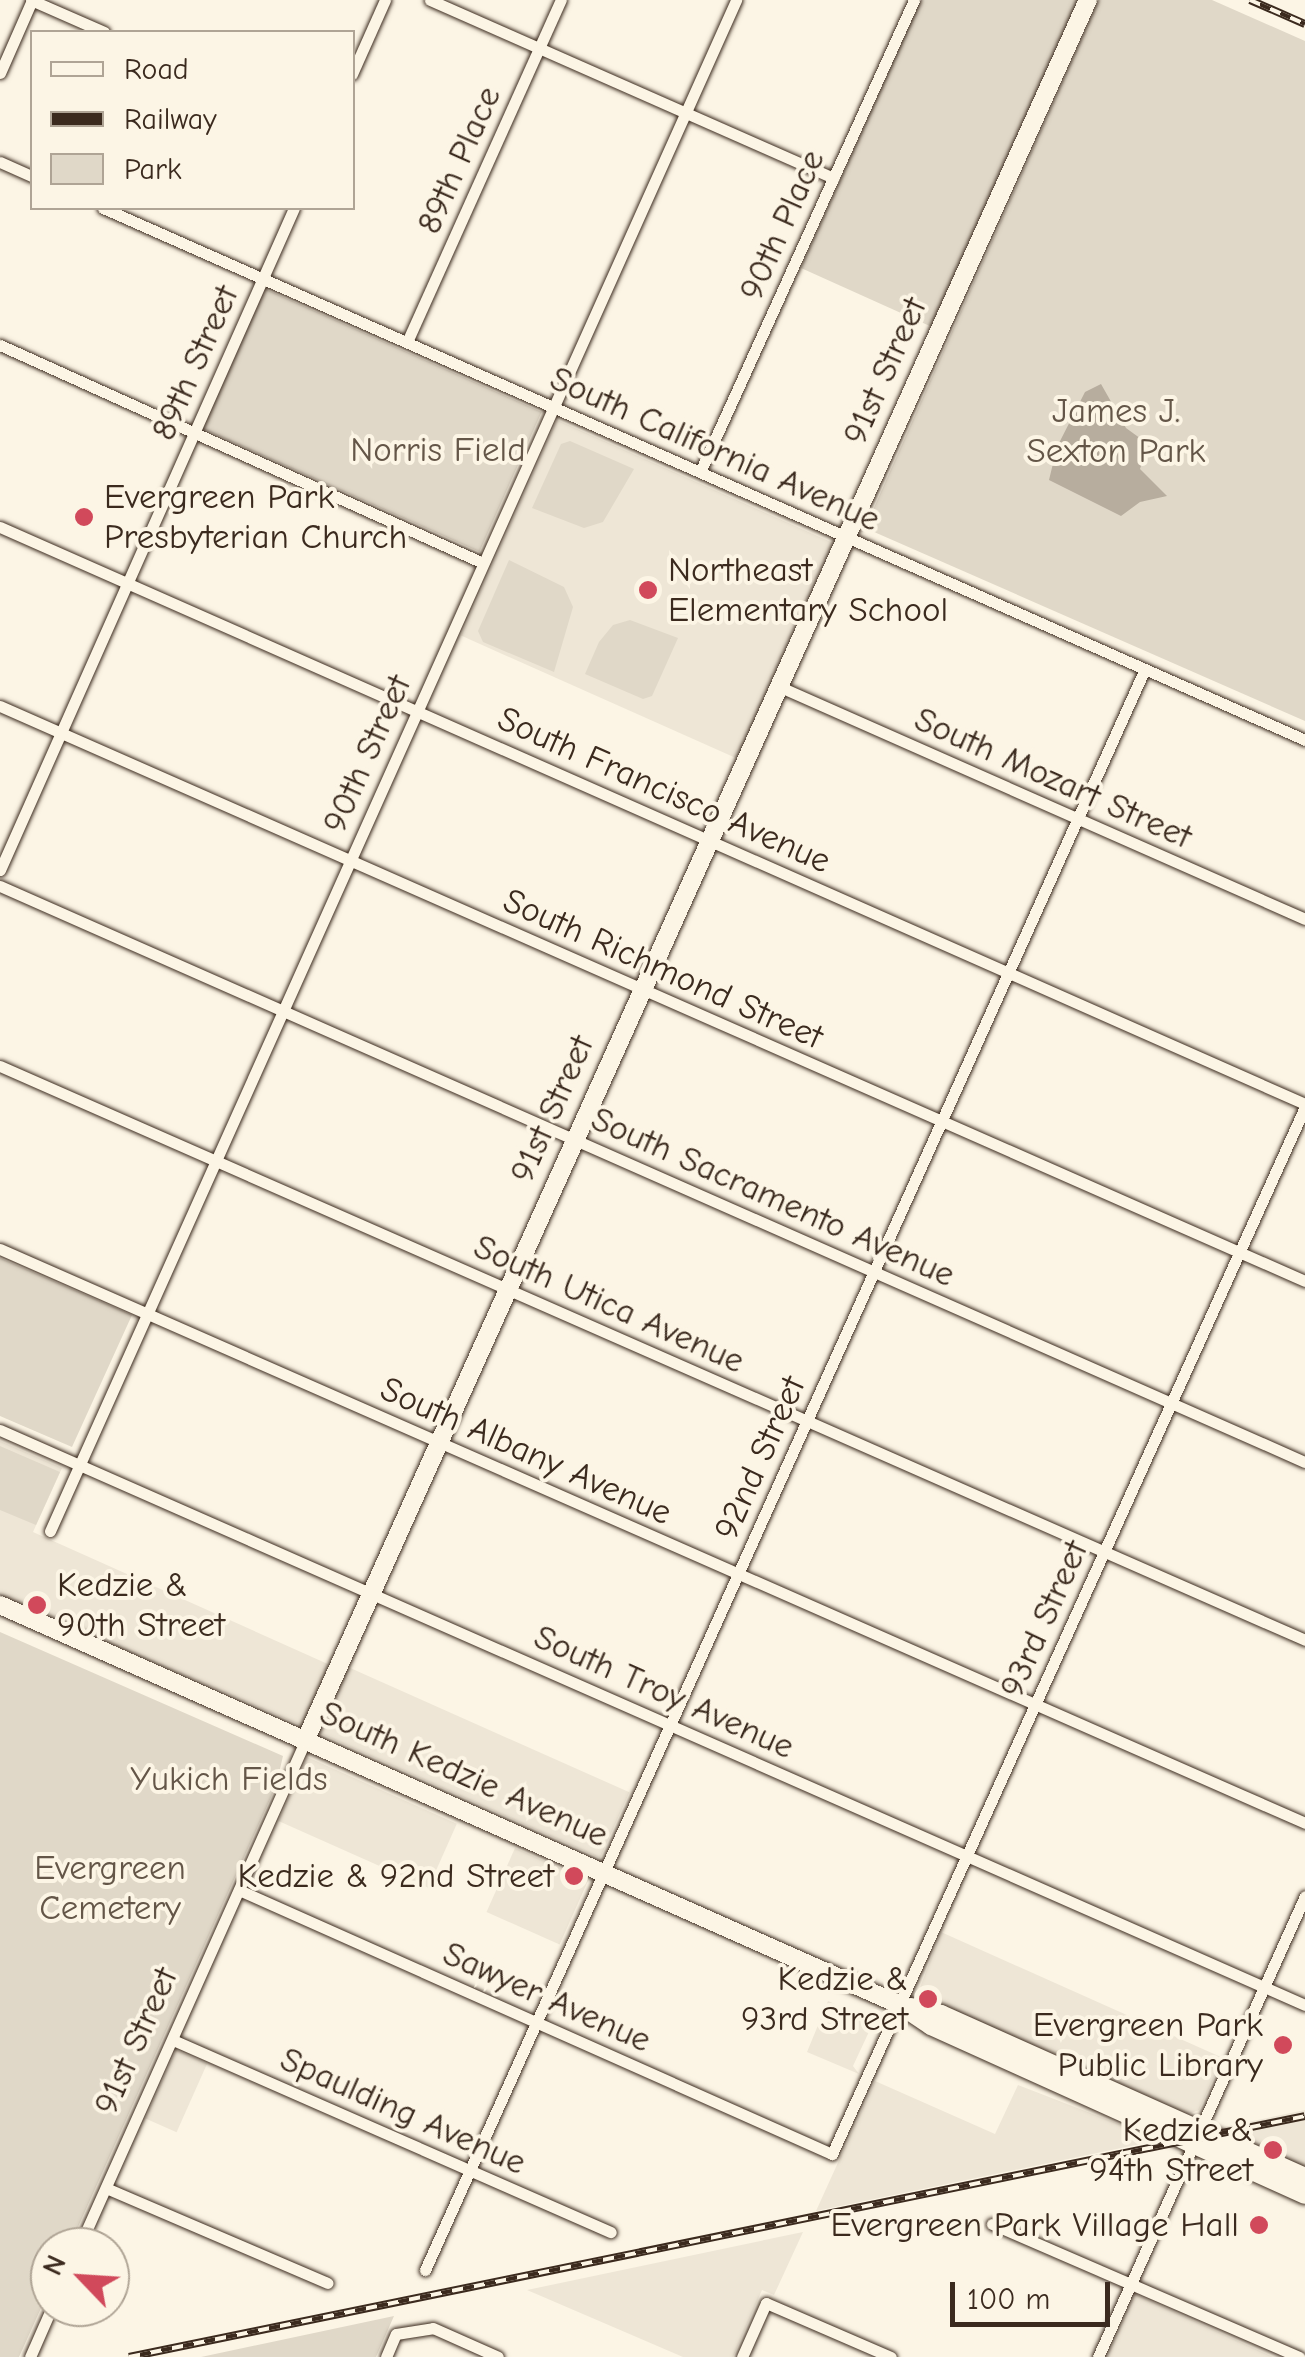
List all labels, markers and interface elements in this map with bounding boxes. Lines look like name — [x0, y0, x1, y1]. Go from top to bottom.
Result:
legend — [30, 30, 355, 210]
text: Road — [124, 52, 189, 87]
street label: 89th Place — [408, 80, 510, 240]
text: Railway — [124, 102, 217, 137]
street label: 90th Place — [730, 143, 834, 307]
text: Park — [124, 152, 181, 187]
street label: 89th Street — [142, 279, 248, 447]
street label: 91st Street — [834, 291, 936, 451]
street label: South California Avenue — [544, 357, 886, 541]
park label: James J. Sexton Park — [1027, 390, 1205, 472]
park label: Norris Field — [350, 429, 526, 471]
place label: Evergreen Park Presbyterian Church — [104, 476, 407, 558]
marker: Evergreen Park Presbyterian Church — [73, 506, 95, 528]
place label: Northeast Elementary School — [668, 549, 948, 631]
marker: Northeast Elementary School — [637, 579, 659, 601]
street label: 90th Street — [314, 669, 420, 839]
street label: South Francisco Avenue — [491, 698, 837, 882]
street label: South Mozart Street — [908, 698, 1198, 858]
street label: South Richmond Street — [497, 880, 829, 1058]
street label: 91st Street — [501, 1029, 603, 1189]
street label: South Sacramento Avenue — [585, 1098, 961, 1296]
street label: South Utica Avenue — [467, 1226, 751, 1382]
street label: South Albany Avenue — [374, 1368, 678, 1534]
street label: 92nd Street — [705, 1370, 815, 1546]
street label: 93rd Street — [991, 1534, 1097, 1704]
place label: Kedzie & 90th Street — [57, 1564, 225, 1646]
marker: Kedzie & 90th Street — [26, 1594, 48, 1616]
street label: South Troy Avenue — [528, 1616, 800, 1768]
street label: South Kedzie Avenue — [313, 1692, 615, 1856]
park label: Yukich Fields — [130, 1758, 328, 1800]
park label: Evergreen Cemetery — [34, 1847, 186, 1929]
place label: Kedzie & 92nd Street — [238, 1855, 554, 1897]
marker: Kedzie & 92nd Street — [563, 1865, 585, 1887]
street label: Sawyer Avenue — [437, 1932, 657, 2062]
place label: Kedzie & 93rd Street — [741, 1958, 908, 2040]
street label: 91st Street — [85, 1961, 187, 2121]
marker: Kedzie & 93rd Street — [917, 1988, 939, 2010]
place label: Evergreen Park Public Library — [1033, 2004, 1263, 2086]
marker: Evergreen Park Public Library — [1272, 2034, 1294, 2056]
street label: Spaulding Avenue — [274, 2038, 532, 2184]
place label: Kedzie & 94th Street — [1089, 2109, 1253, 2191]
marker: Kedzie & 94th Street — [1262, 2139, 1284, 2161]
place label: Evergreen Park Village Hall — [830, 2204, 1239, 2246]
marker: Evergreen Park Village Hall — [1248, 2214, 1270, 2236]
north arrow — [30, 2227, 130, 2327]
text: N — [36, 2250, 73, 2280]
scale bar — [955, 2262, 1115, 2324]
text: 100 m — [967, 2282, 1050, 2317]

